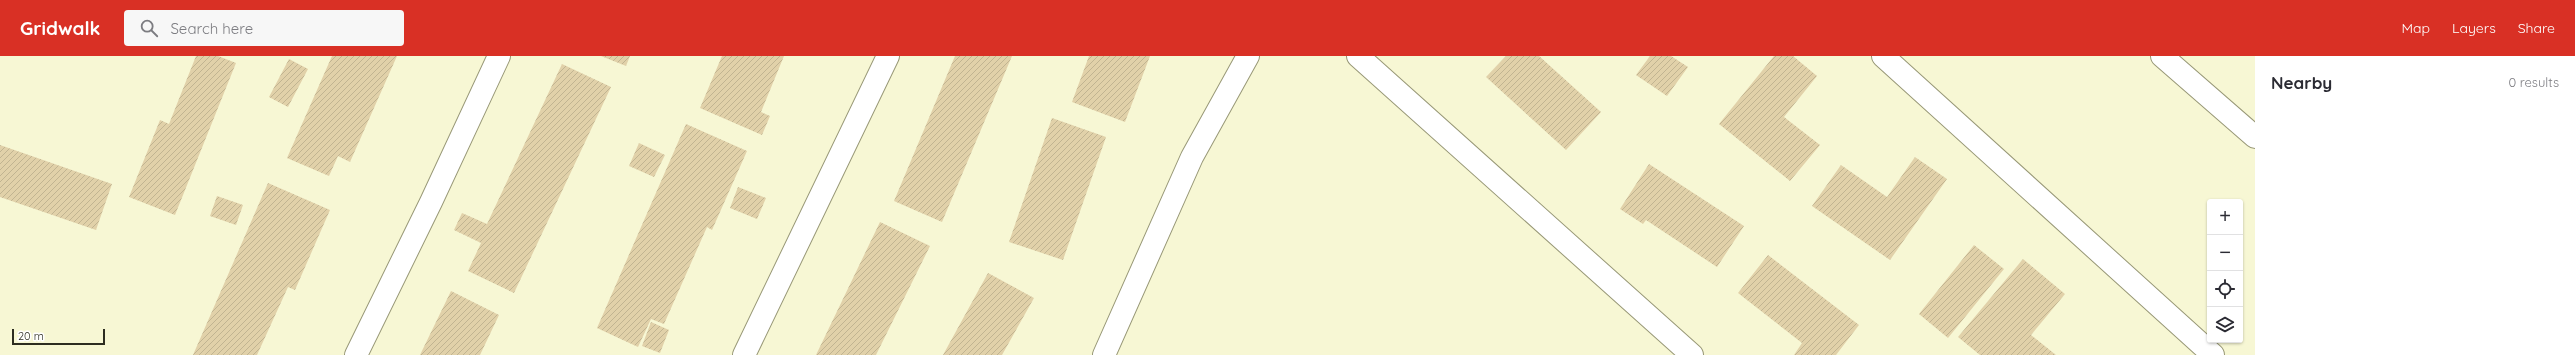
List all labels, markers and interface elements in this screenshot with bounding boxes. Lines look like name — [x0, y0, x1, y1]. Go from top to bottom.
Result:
search box — [124, 10, 404, 46]
text: Gridwalk — [20, 16, 100, 40]
icon: search — [138, 17, 160, 39]
text: Search here — [170, 19, 253, 38]
text: Map — [2401, 19, 2430, 37]
text: Layers — [2452, 19, 2496, 37]
text: Share — [2518, 19, 2555, 37]
text: Nearby — [2271, 72, 2332, 93]
text: 0 results — [2508, 74, 2559, 90]
map controls — [2207, 199, 2243, 343]
button: + — [2207, 199, 2243, 235]
button: − — [2207, 235, 2243, 271]
button: locate — [2207, 271, 2243, 307]
button: layers — [2207, 307, 2243, 343]
scale bar — [12, 327, 105, 346]
text: 20 m — [18, 329, 44, 343]

